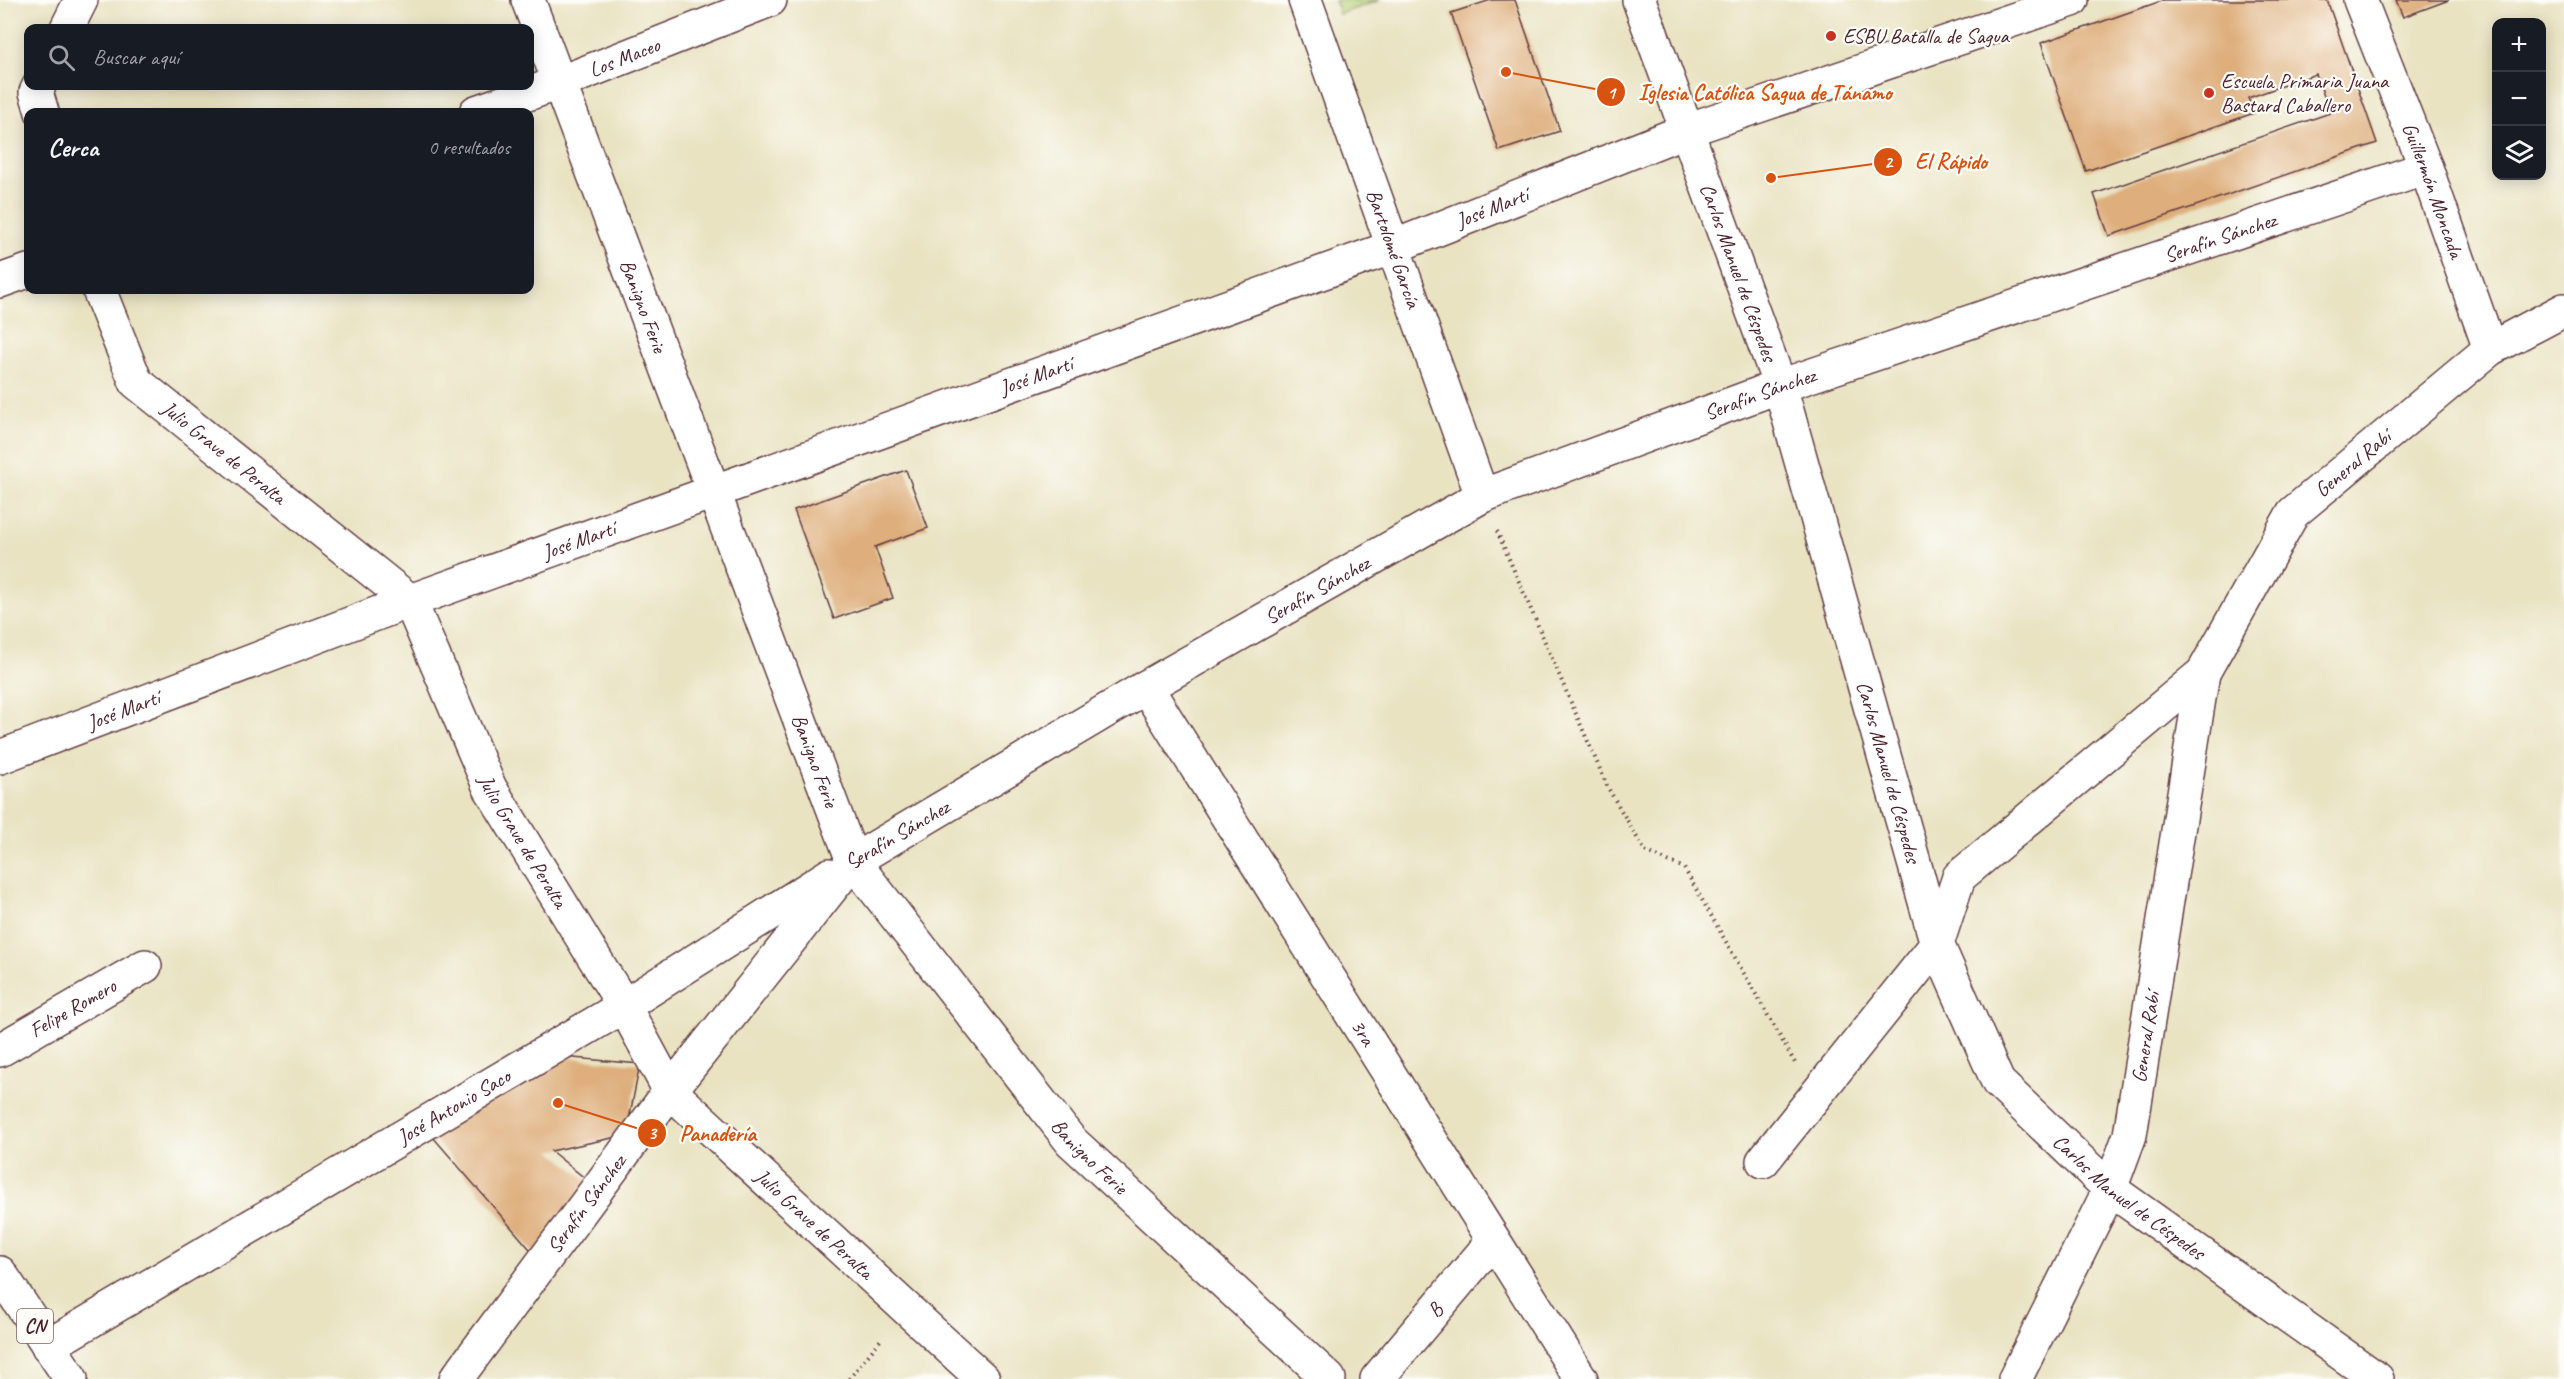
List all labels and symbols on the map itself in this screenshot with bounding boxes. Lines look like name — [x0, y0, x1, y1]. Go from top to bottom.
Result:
place label: ESBU Batalla de Sagua — [1843, 23, 2011, 49]
marker: ESBU Batalla de Sagua — [1824, 29, 1838, 43]
street label: Los Maceo — [585, 31, 665, 83]
place label: Escuela Primaria Juana Bastard Caballero — [2221, 68, 2390, 118]
callout: Iglesia Católica Sagua de Tánamo — [1596, 72, 1904, 112]
text: Iglesia Católica Sagua de Tánamo — [1638, 79, 1894, 107]
text: 1 — [1607, 82, 1617, 104]
marker: Escuela Primaria Juana Bastard Caballero — [2202, 86, 2216, 100]
street label: Guillermón Moncada — [2396, 119, 2471, 264]
callout: El Rápido — [1873, 142, 1999, 182]
text: El Rápido — [1915, 148, 1989, 176]
text: 2 — [1884, 151, 1894, 173]
street label: José Martí — [1451, 180, 1536, 234]
street label: Carlos Manuel de Céspedes — [1694, 180, 1783, 367]
street label: Bartolomé García — [1361, 186, 1427, 313]
street label: Serafín Sánchez — [2161, 206, 2282, 268]
street label: Banigno Ferie — [614, 256, 673, 357]
street label: José Martí — [995, 349, 1080, 401]
street label: Serafín Sánchez — [1701, 361, 1821, 426]
street label: Julio Grave de Peralta — [156, 394, 293, 511]
street label: General Rabí — [2309, 421, 2399, 503]
street label: José Martí — [538, 514, 622, 566]
street label: Serafín Sánchez — [1260, 549, 1376, 630]
street label: Carlos Manuel de Céspedes — [1851, 678, 1927, 868]
street label: José Martí — [83, 683, 167, 736]
street label: Banigno Ferie — [786, 710, 845, 812]
street label: Julio Grave de Peralta — [472, 770, 575, 915]
street label: Serafín Sánchez — [838, 793, 956, 875]
street label: Felipe Romero — [25, 972, 122, 1043]
street label: General Rabí — [2125, 986, 2166, 1084]
street label: 3ra — [1345, 1014, 1382, 1052]
street label: José Antonio Saco — [392, 1062, 517, 1151]
callout: Panadería — [637, 1113, 768, 1153]
street label: Banigno Ferie — [1045, 1113, 1134, 1201]
text: Panadería — [680, 1120, 758, 1148]
text: 3 — [648, 1122, 658, 1144]
street label: Carlos Manuel de Céspedes — [2047, 1128, 2211, 1266]
street label: Serafín Sánchez — [541, 1148, 633, 1259]
street label: Julio Grave de Peralta — [749, 1162, 881, 1286]
street label: B — [1421, 1296, 1450, 1323]
road number: CN — [17, 1309, 53, 1343]

